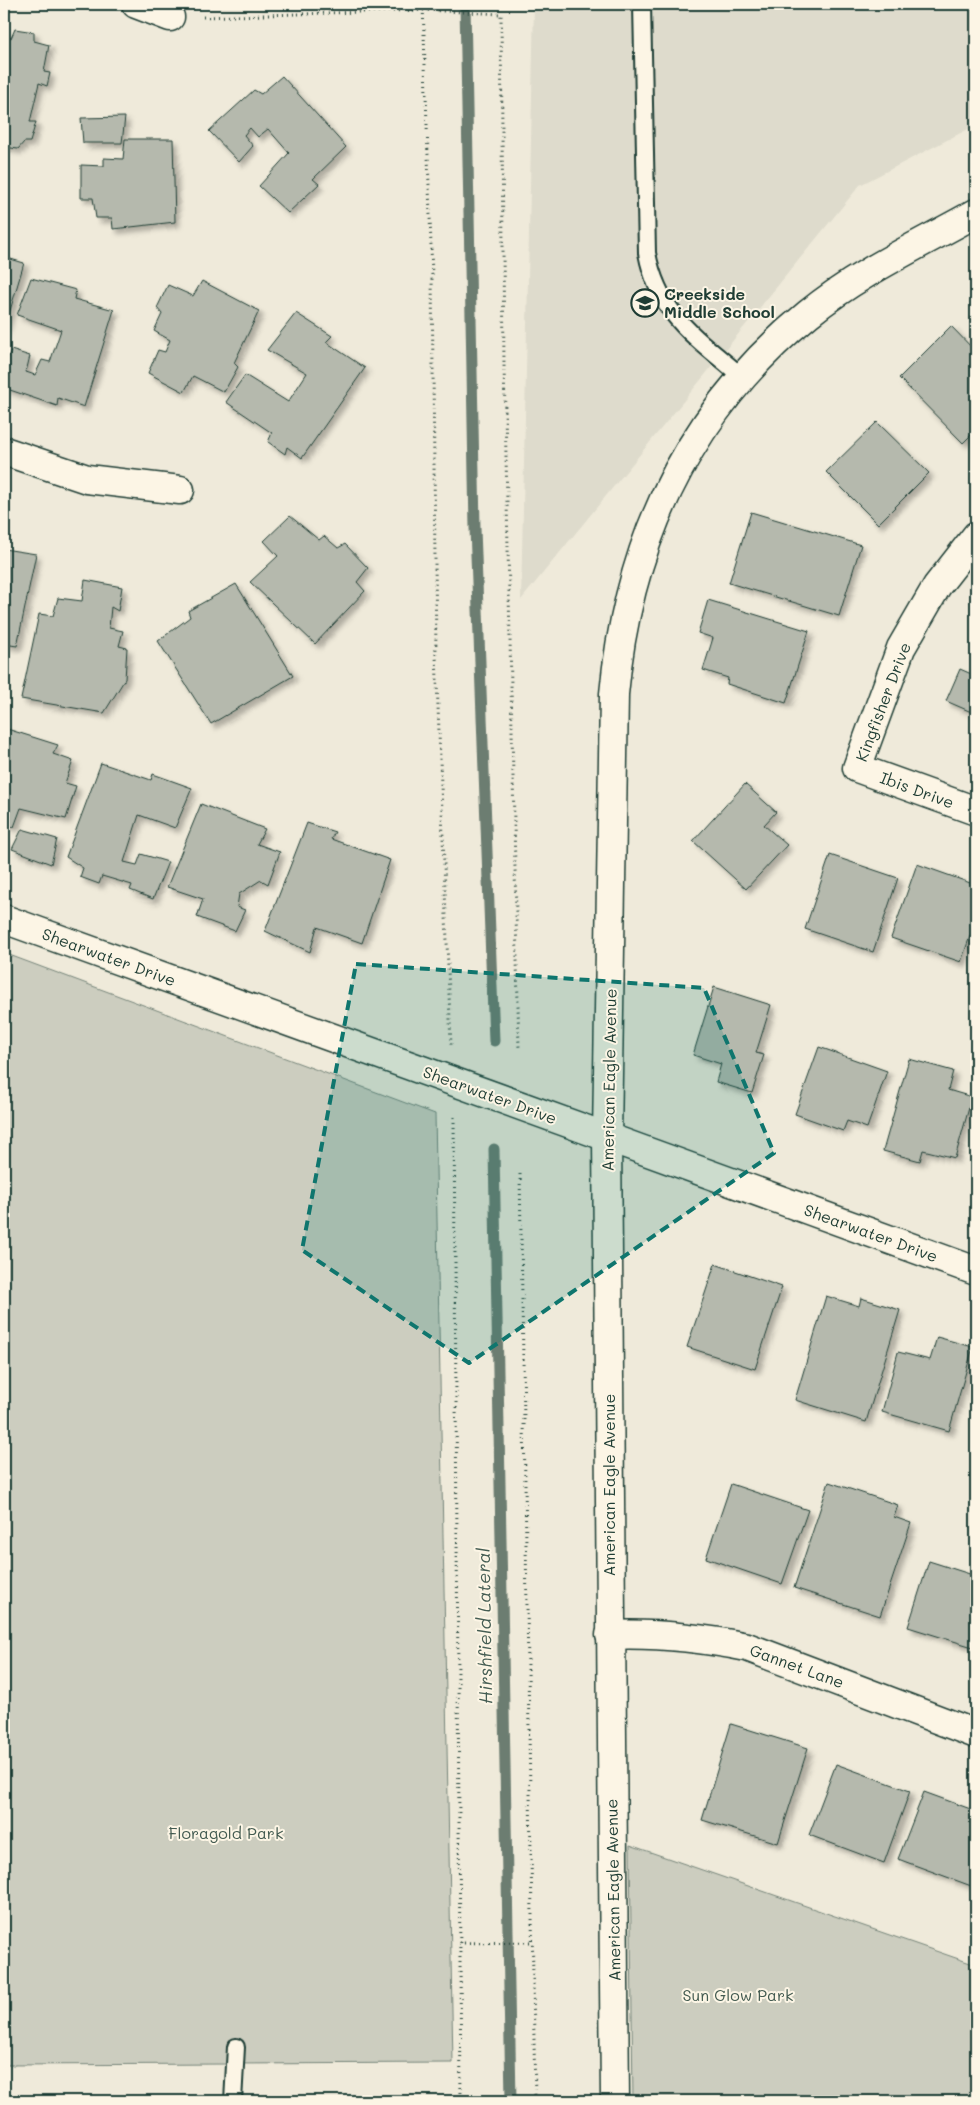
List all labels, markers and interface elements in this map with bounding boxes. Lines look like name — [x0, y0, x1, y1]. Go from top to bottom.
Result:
place label: Creekside Middle School — [664, 283, 775, 322]
school or university icon: Creekside Middle School — [630, 288, 660, 318]
street label: Kingfisher Drive — [850, 639, 915, 764]
street label: Ibis Drive — [877, 766, 957, 813]
street label: Shearwater Drive — [39, 923, 179, 990]
street label: American Eagle Avenue — [596, 988, 621, 1172]
street label: Shearwater Drive — [420, 1061, 560, 1128]
street label: Shearwater Drive — [801, 1199, 941, 1266]
street label: American Eagle Avenue — [598, 1394, 619, 1576]
water label: Hirshfield Lateral — [471, 1547, 497, 1704]
street label: Gannet Lane — [747, 1639, 847, 1692]
street label: American Eagle Avenue — [600, 1798, 625, 1982]
park label: Floragold Park — [169, 1822, 283, 1843]
park label: Sun Glow Park — [683, 1984, 793, 2005]

